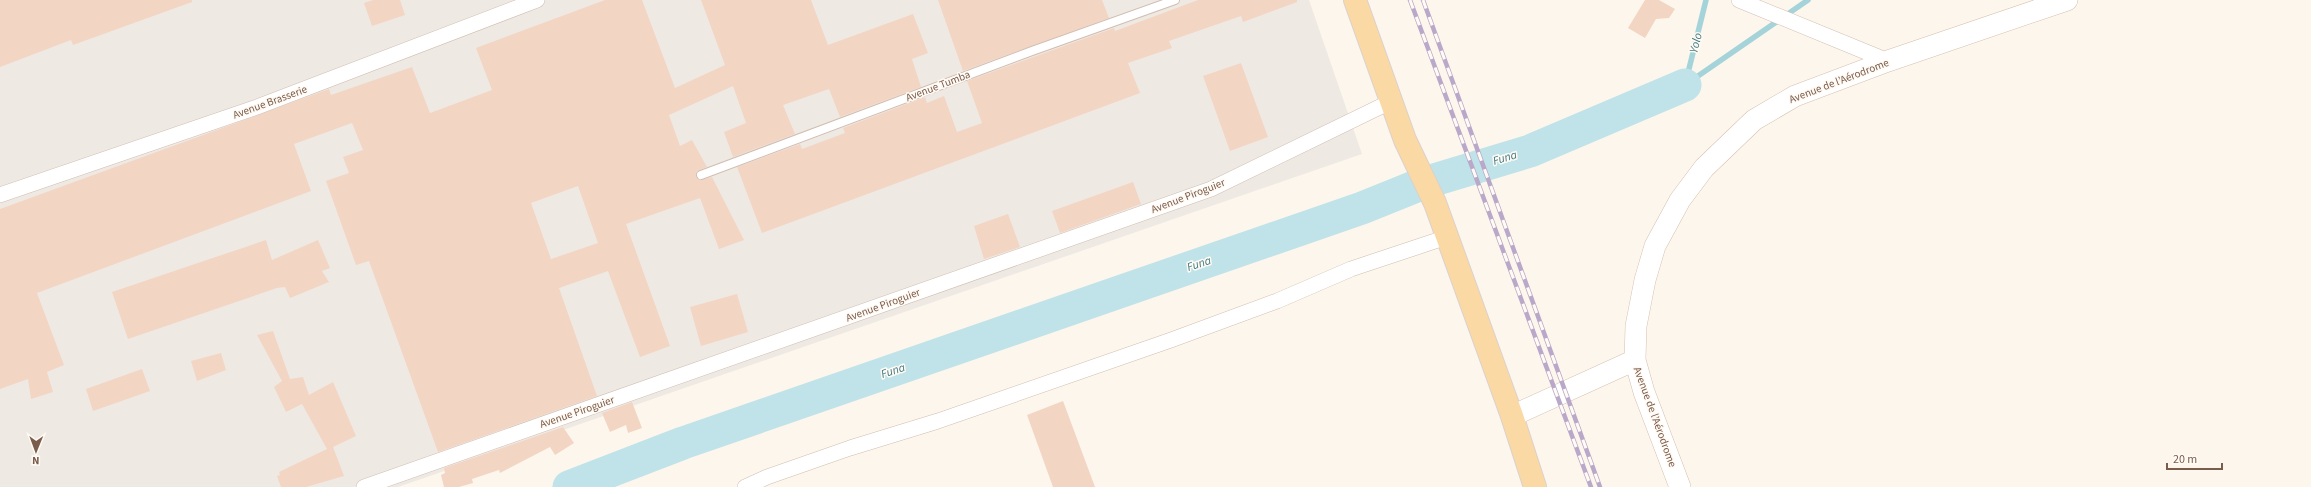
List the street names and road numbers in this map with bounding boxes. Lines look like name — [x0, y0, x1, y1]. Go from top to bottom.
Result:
street label: Avenue de l’Aérodrome — [1787, 55, 1892, 107]
street label: Avenue Tumba — [904, 67, 972, 105]
street label: Avenue Brasserie — [231, 81, 310, 122]
street label: Avenue Piroguier — [1149, 175, 1227, 217]
street label: Avenue Piroguier — [844, 285, 922, 325]
street label: Avenue de l’Aérodrome — [1630, 365, 1680, 470]
street label: Avenue Piroguier — [538, 392, 617, 432]

